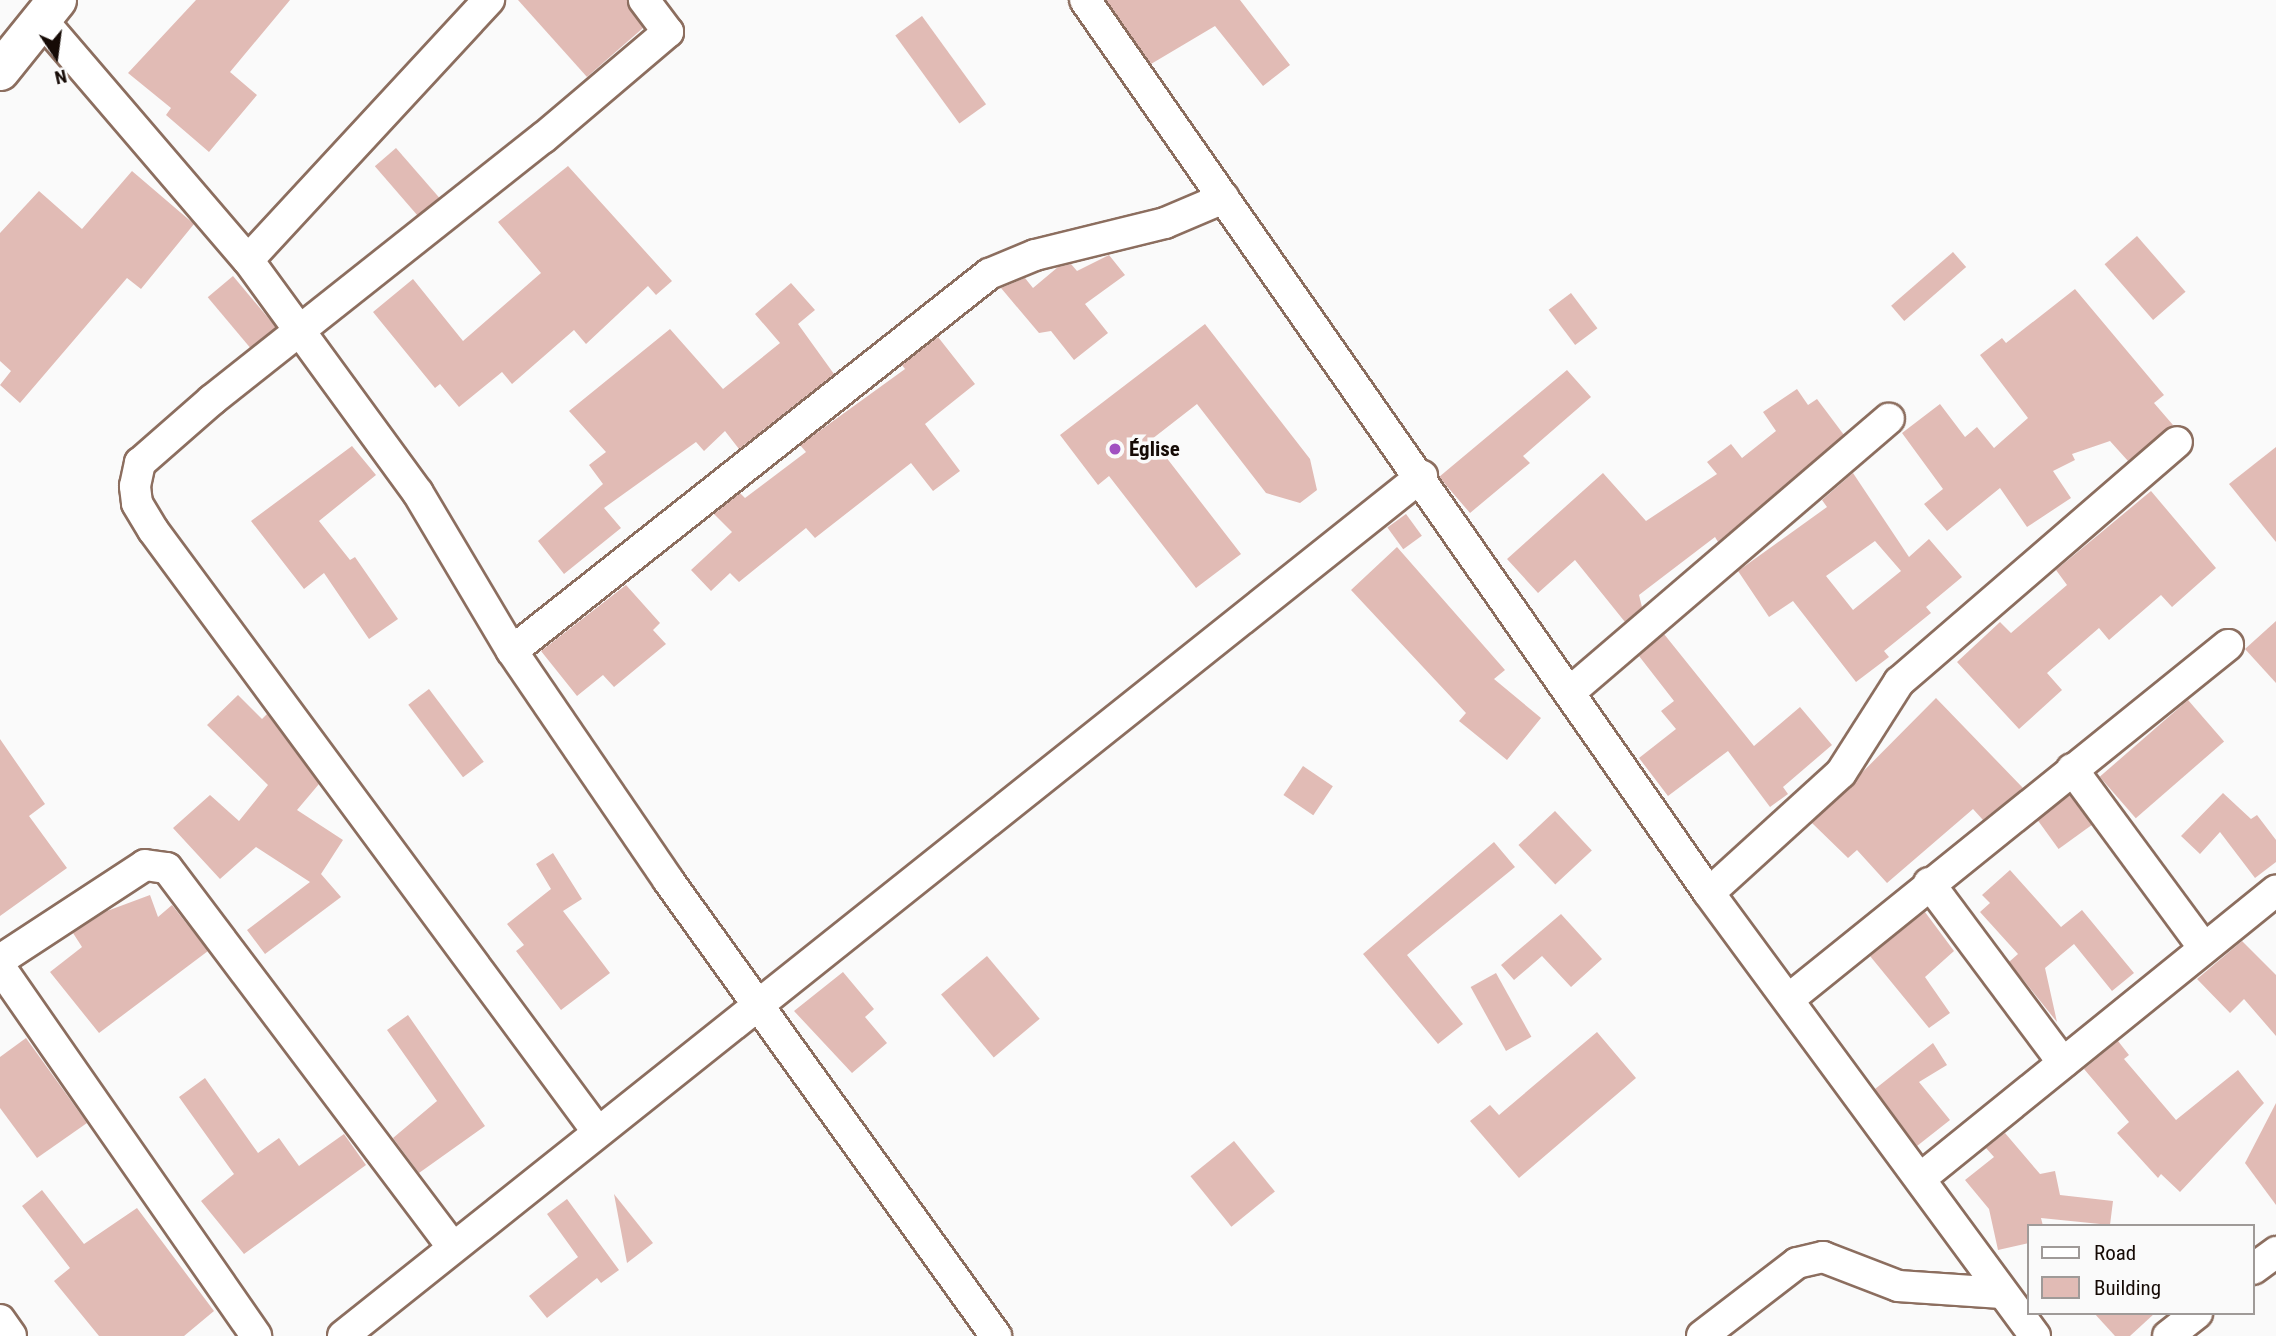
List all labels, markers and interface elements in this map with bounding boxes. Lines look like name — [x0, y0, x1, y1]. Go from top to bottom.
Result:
north arrow — [21, 21, 91, 91]
text: N — [53, 64, 69, 89]
place label: Église — [1129, 436, 1180, 462]
marker: Église — [1107, 441, 1123, 457]
legend — [2028, 1224, 2255, 1315]
text: Road — [2094, 1241, 2136, 1265]
text: Building — [2094, 1276, 2161, 1300]

